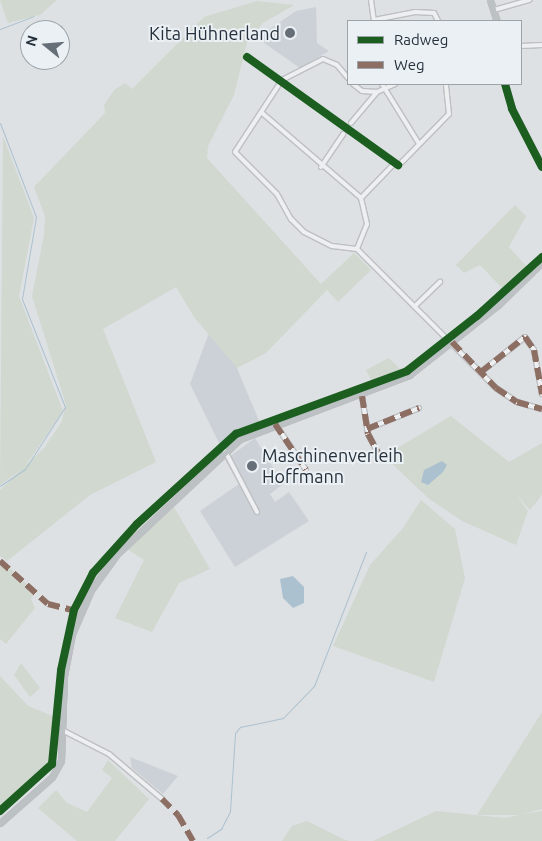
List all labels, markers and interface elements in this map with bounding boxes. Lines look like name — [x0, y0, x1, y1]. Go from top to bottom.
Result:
north arrow — [20, 20, 70, 70]
legend — [347, 20, 522, 85]
place label: Kita Hühnerland — [149, 22, 280, 44]
marker: Kita Hühnerland — [284, 27, 296, 39]
text: Radweg — [394, 31, 448, 48]
text: N — [22, 34, 41, 48]
text: Weg — [394, 56, 425, 73]
place label: Maschinenverleih Hoffmann — [262, 445, 403, 488]
marker: Maschinenverleih Hoffmann — [246, 460, 258, 472]

